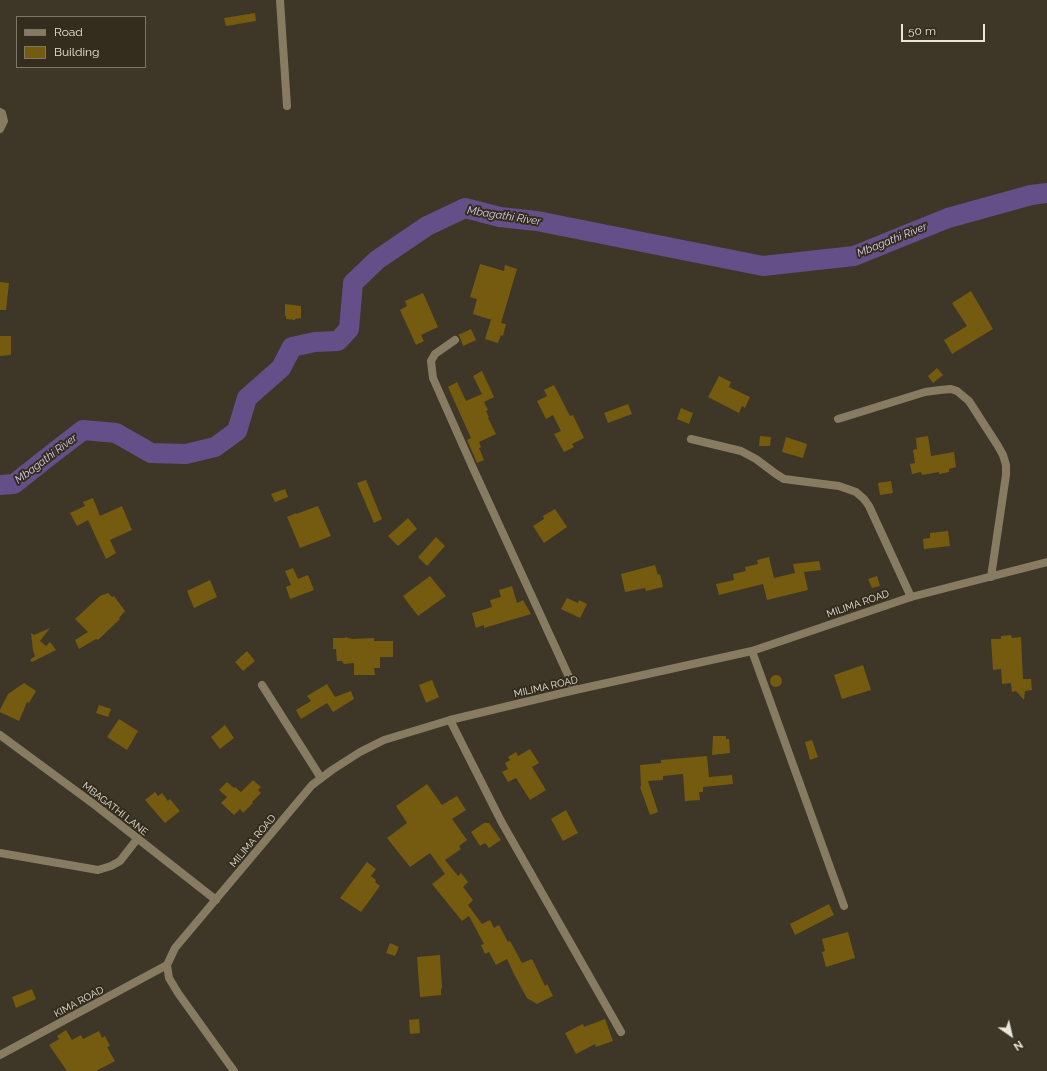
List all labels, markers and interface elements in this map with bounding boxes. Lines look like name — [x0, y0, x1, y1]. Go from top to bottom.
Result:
legend — [16, 16, 146, 68]
scale bar — [903, 16, 987, 42]
text: 50 m — [908, 24, 936, 38]
text: Road — [54, 25, 83, 39]
text: Building — [54, 45, 100, 59]
water label: Mbagathi River — [466, 204, 542, 228]
water label: Mbagathi River — [855, 220, 929, 260]
water label: Mbagathi River — [12, 431, 80, 487]
street label: MILIMA ROAD — [825, 588, 891, 620]
street label: MILIMA ROAD — [513, 674, 579, 700]
street label: MBAGATHI LANE — [80, 780, 150, 838]
street label: MILIMA ROAD — [227, 812, 279, 870]
street label: KIMA ROAD — [52, 984, 106, 1020]
north arrow — [991, 1015, 1031, 1055]
text: N — [1011, 1038, 1025, 1053]

